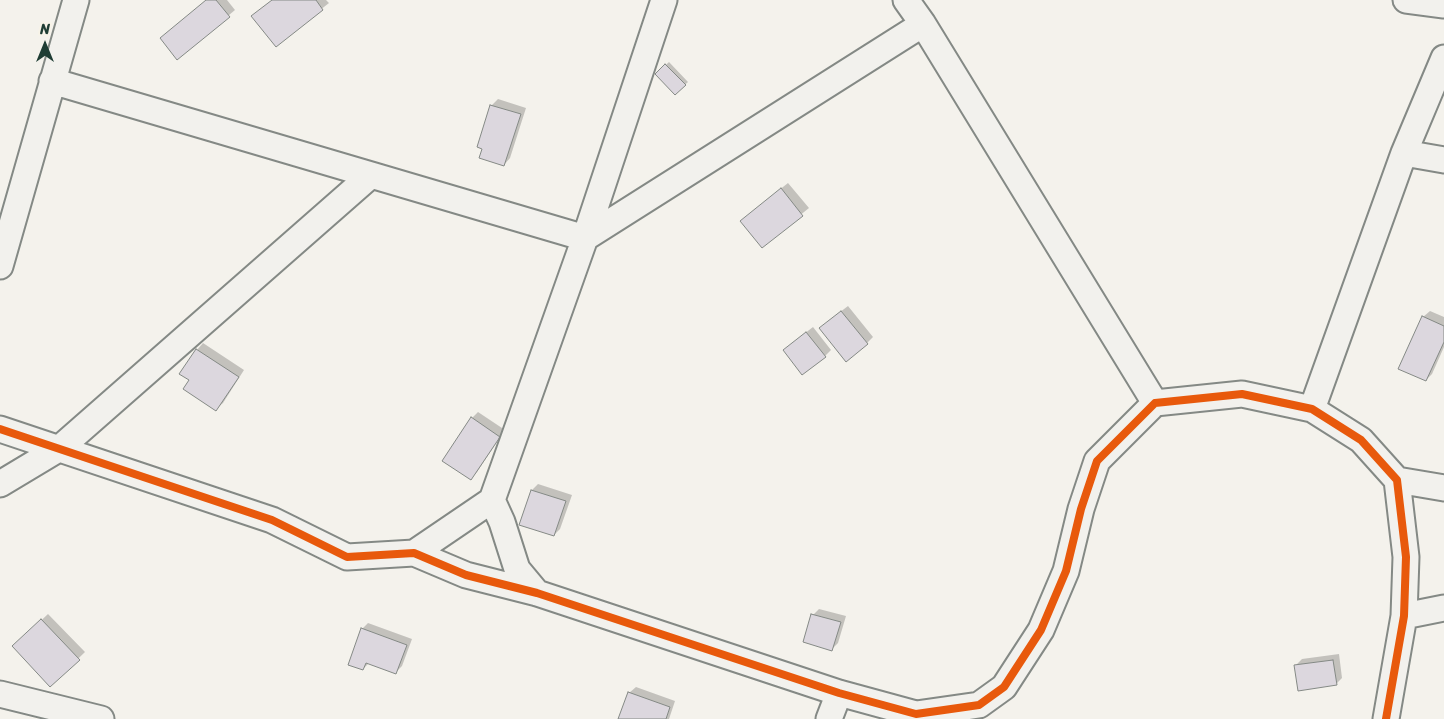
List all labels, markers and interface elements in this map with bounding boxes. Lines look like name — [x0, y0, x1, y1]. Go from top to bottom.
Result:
text: N — [40, 17, 50, 42]
north arrow — [20, 20, 70, 70]

